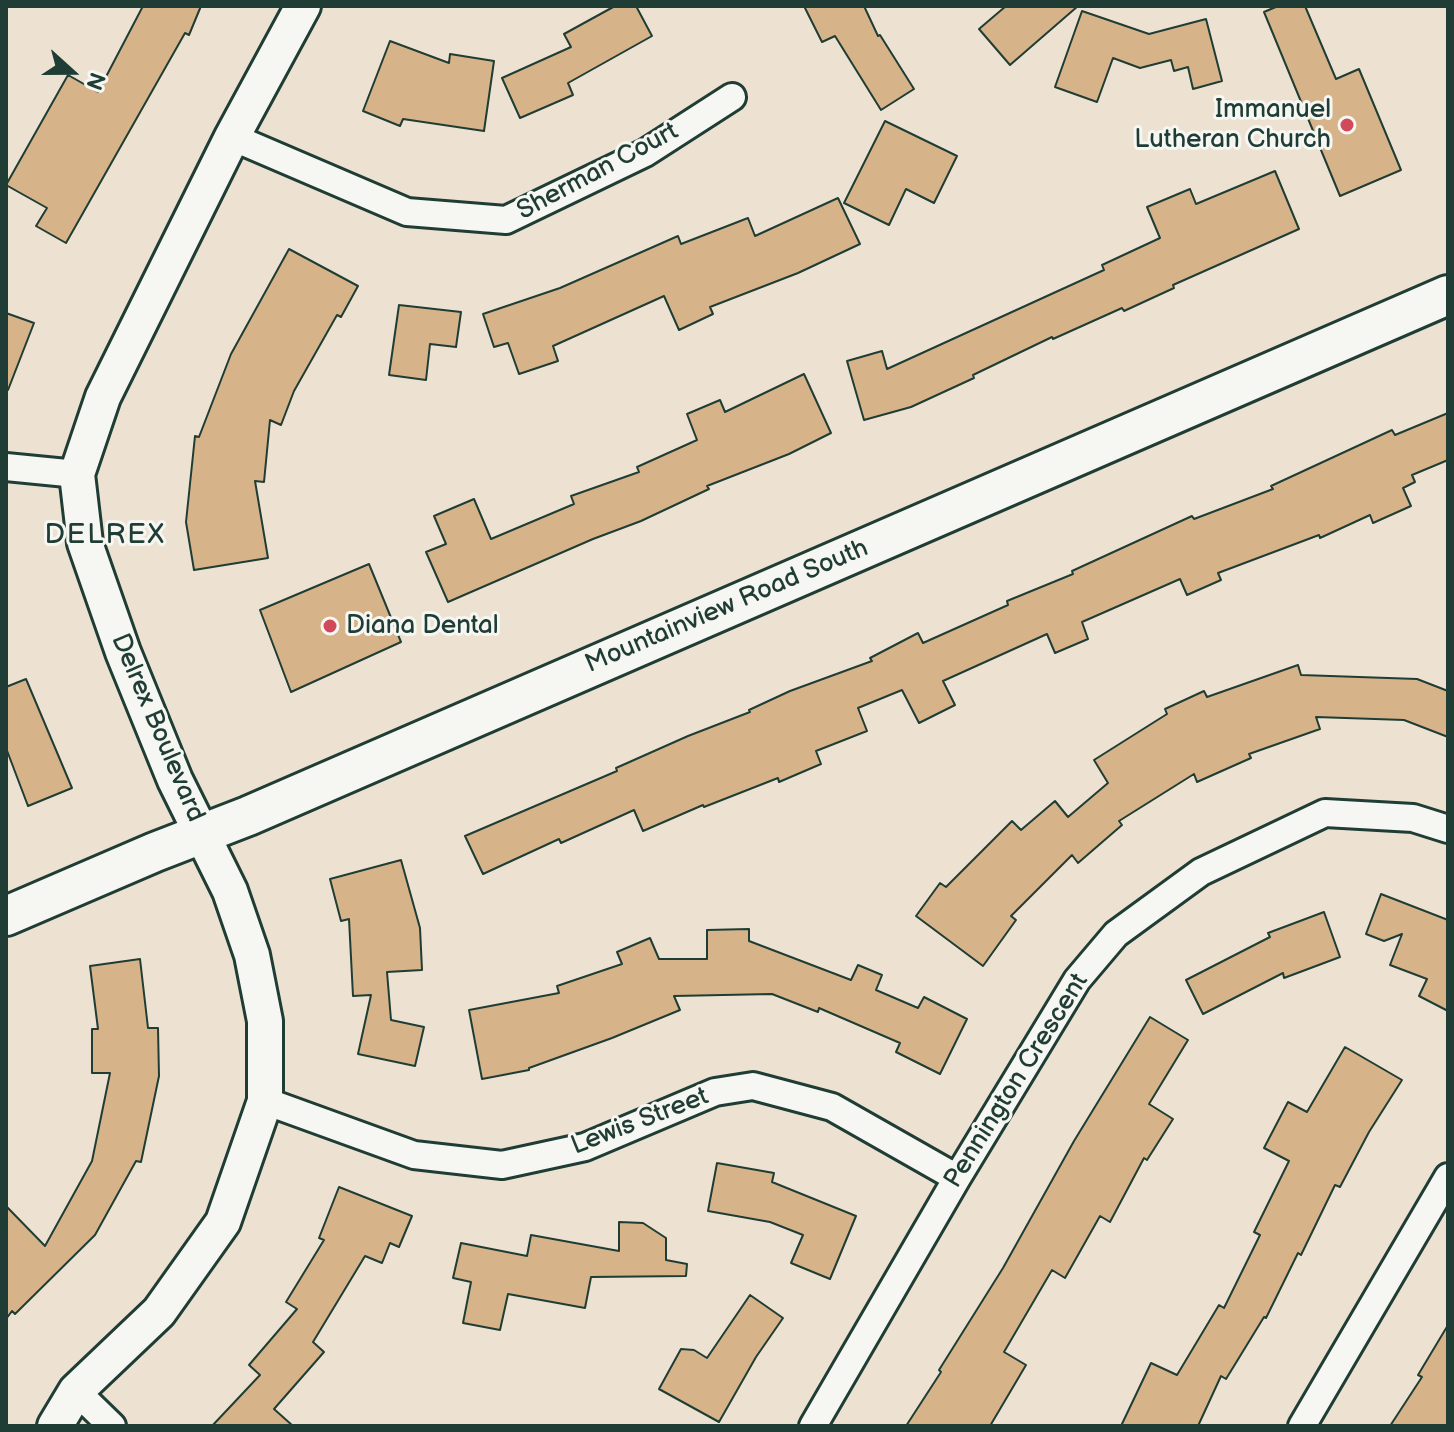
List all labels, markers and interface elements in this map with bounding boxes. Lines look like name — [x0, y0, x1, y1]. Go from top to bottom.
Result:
north arrow — [32, 32, 112, 112]
text: N — [79, 68, 110, 93]
place label: Immanuel Lutheran Church — [1134, 94, 1331, 156]
street label: Sherman Court — [512, 116, 684, 228]
marker: Immanuel Lutheran Church — [1338, 116, 1356, 134]
district label: DELREX — [44, 519, 166, 553]
street label: Mountainview Road South — [581, 533, 873, 681]
place label: Diana Dental — [346, 610, 499, 642]
marker: Diana Dental — [321, 617, 339, 635]
street label: Delrex Boulevard — [103, 629, 211, 827]
street label: Pennington Crescent — [938, 968, 1096, 1194]
street label: Lewis Street — [567, 1082, 713, 1162]

